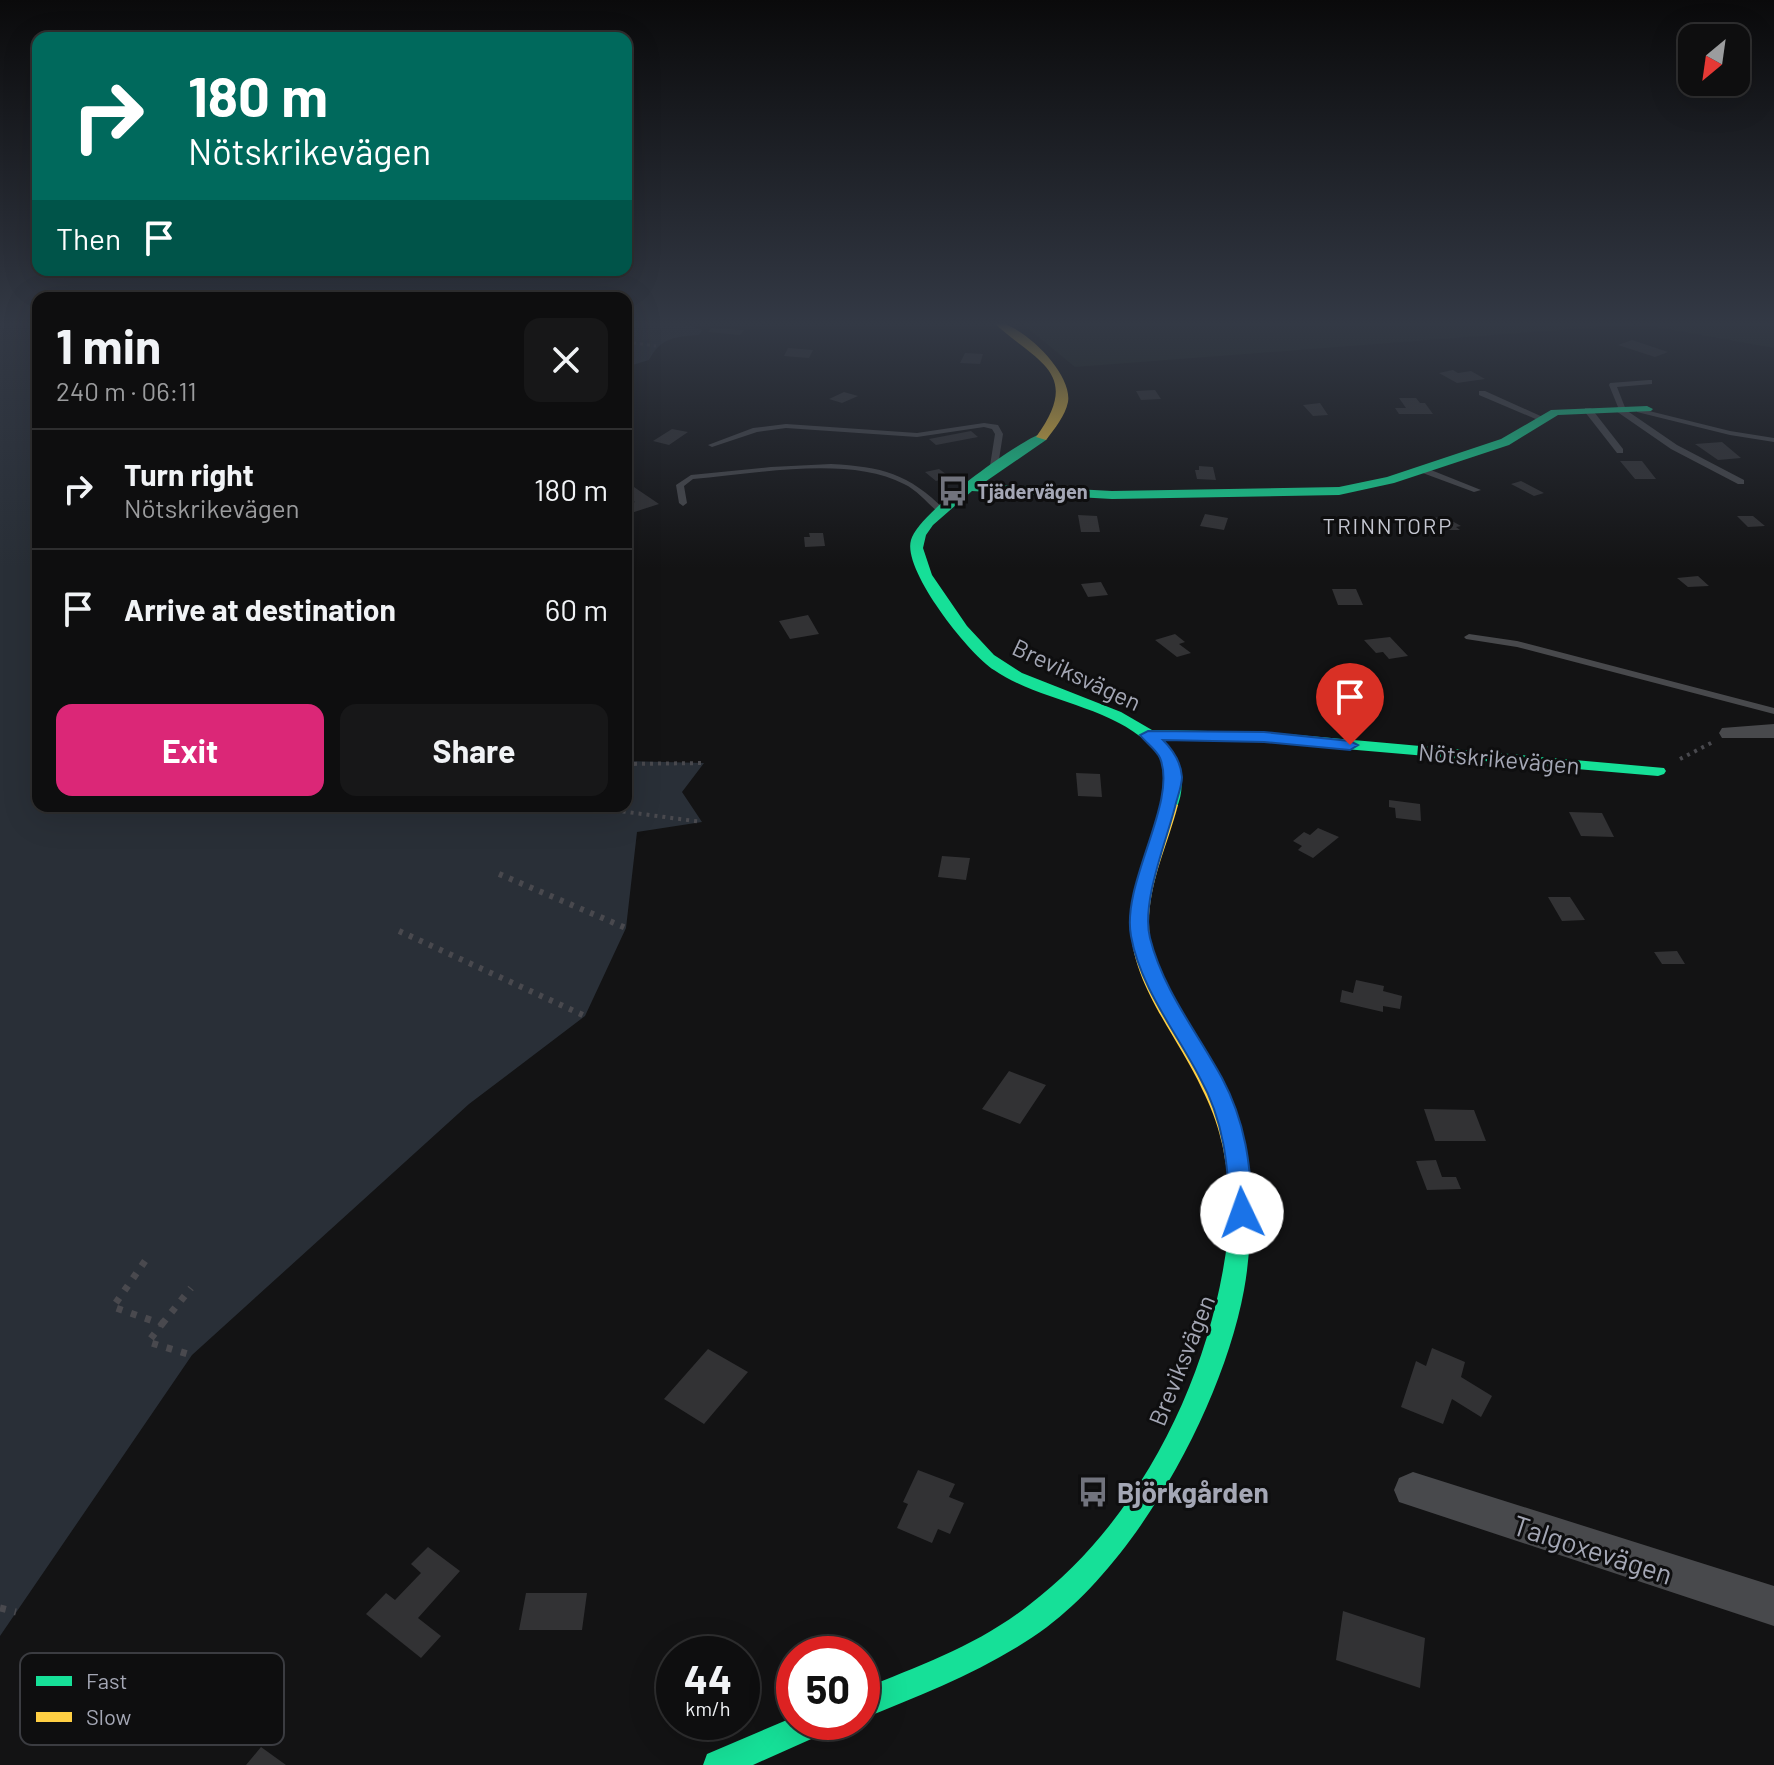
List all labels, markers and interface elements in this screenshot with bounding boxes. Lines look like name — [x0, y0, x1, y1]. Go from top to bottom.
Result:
north arrow — [1678, 24, 1750, 96]
map controls — [1678, 24, 1750, 96]
text: 180 m — [188, 61, 328, 128]
icon: right — [56, 64, 160, 168]
text: Nötskrikevägen — [188, 129, 431, 172]
icon: arrive — [137, 216, 181, 260]
text: Then — [56, 220, 121, 256]
text: 1 min — [56, 316, 161, 374]
button: close — [524, 318, 608, 402]
text: 240 m · 06:11 — [56, 375, 197, 406]
text: Turn right — [124, 456, 254, 492]
icon: right — [56, 467, 100, 511]
text: 180 m — [534, 471, 608, 507]
bus stop icon: Tjädervägen — [936, 474, 970, 508]
place label: Tjädervägen — [977, 479, 1088, 503]
text: Nötskrikevägen — [124, 492, 300, 523]
district label: TRINNTORP — [1323, 512, 1453, 538]
icon: arrive — [56, 587, 100, 631]
text: Arrive at destination — [124, 591, 396, 627]
text: 60 m — [545, 591, 608, 627]
street label: Breviksvägen — [1008, 632, 1146, 716]
pin — [1316, 663, 1384, 745]
icon: arrive — [1328, 675, 1372, 719]
button: Exit — [56, 704, 324, 796]
button: Share — [340, 704, 608, 796]
street label: Nötskrikevägen — [1417, 736, 1581, 780]
position arrow — [1200, 1171, 1284, 1255]
street label: Breviksvägen — [1142, 1290, 1220, 1430]
bus stop icon: Björkgården — [1076, 1475, 1110, 1509]
place label: Björkgården — [1117, 1475, 1269, 1509]
street label: Talgoxevägen — [1509, 1507, 1677, 1591]
speed limit sign: 50 — [776, 1636, 880, 1740]
legend — [20, 1653, 284, 1745]
text: 44 — [684, 1654, 732, 1702]
text: Fast — [86, 1667, 128, 1693]
text: km/h — [685, 1696, 731, 1720]
text: Slow — [86, 1703, 131, 1729]

